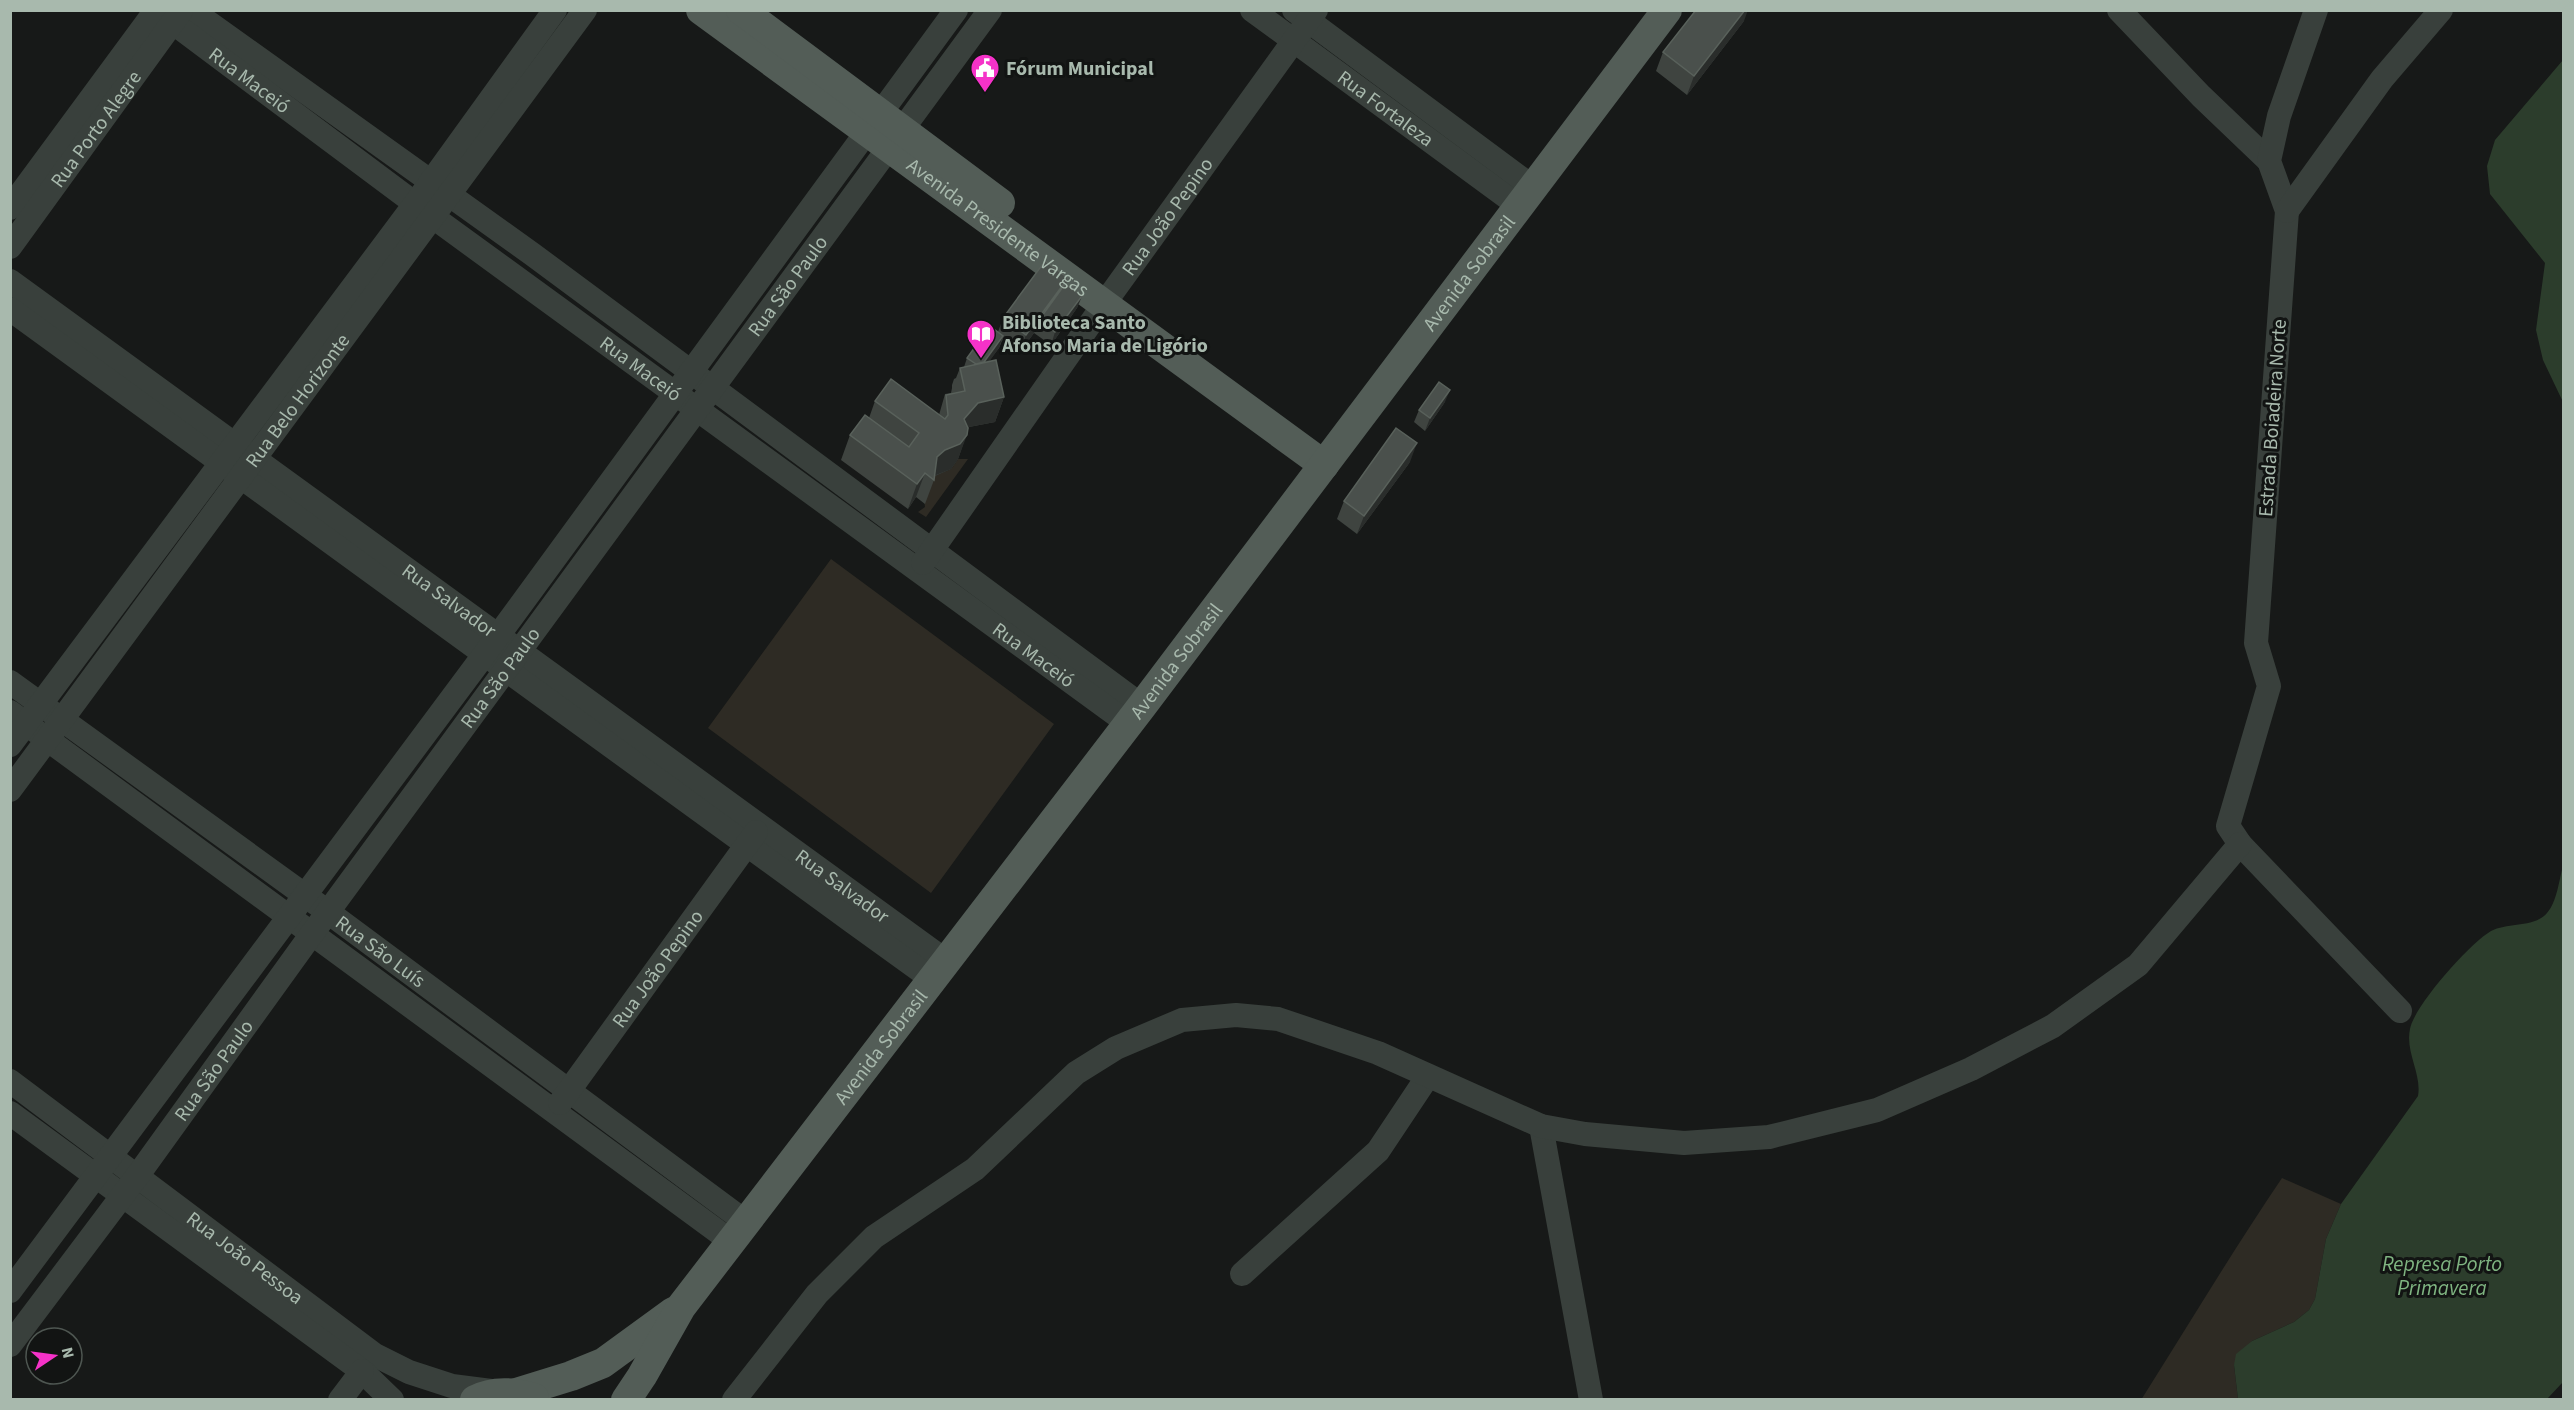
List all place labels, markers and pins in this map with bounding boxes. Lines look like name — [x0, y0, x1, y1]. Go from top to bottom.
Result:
public building icon: Fórum Municipal — [969, 52, 1001, 94]
place label: Fórum Municipal — [1006, 55, 1154, 83]
place label: Biblioteca Santo Afonso Maria de Ligório — [1001, 309, 1208, 360]
library icon: Biblioteca Santo Afonso Maria de Ligório — [965, 318, 997, 360]

